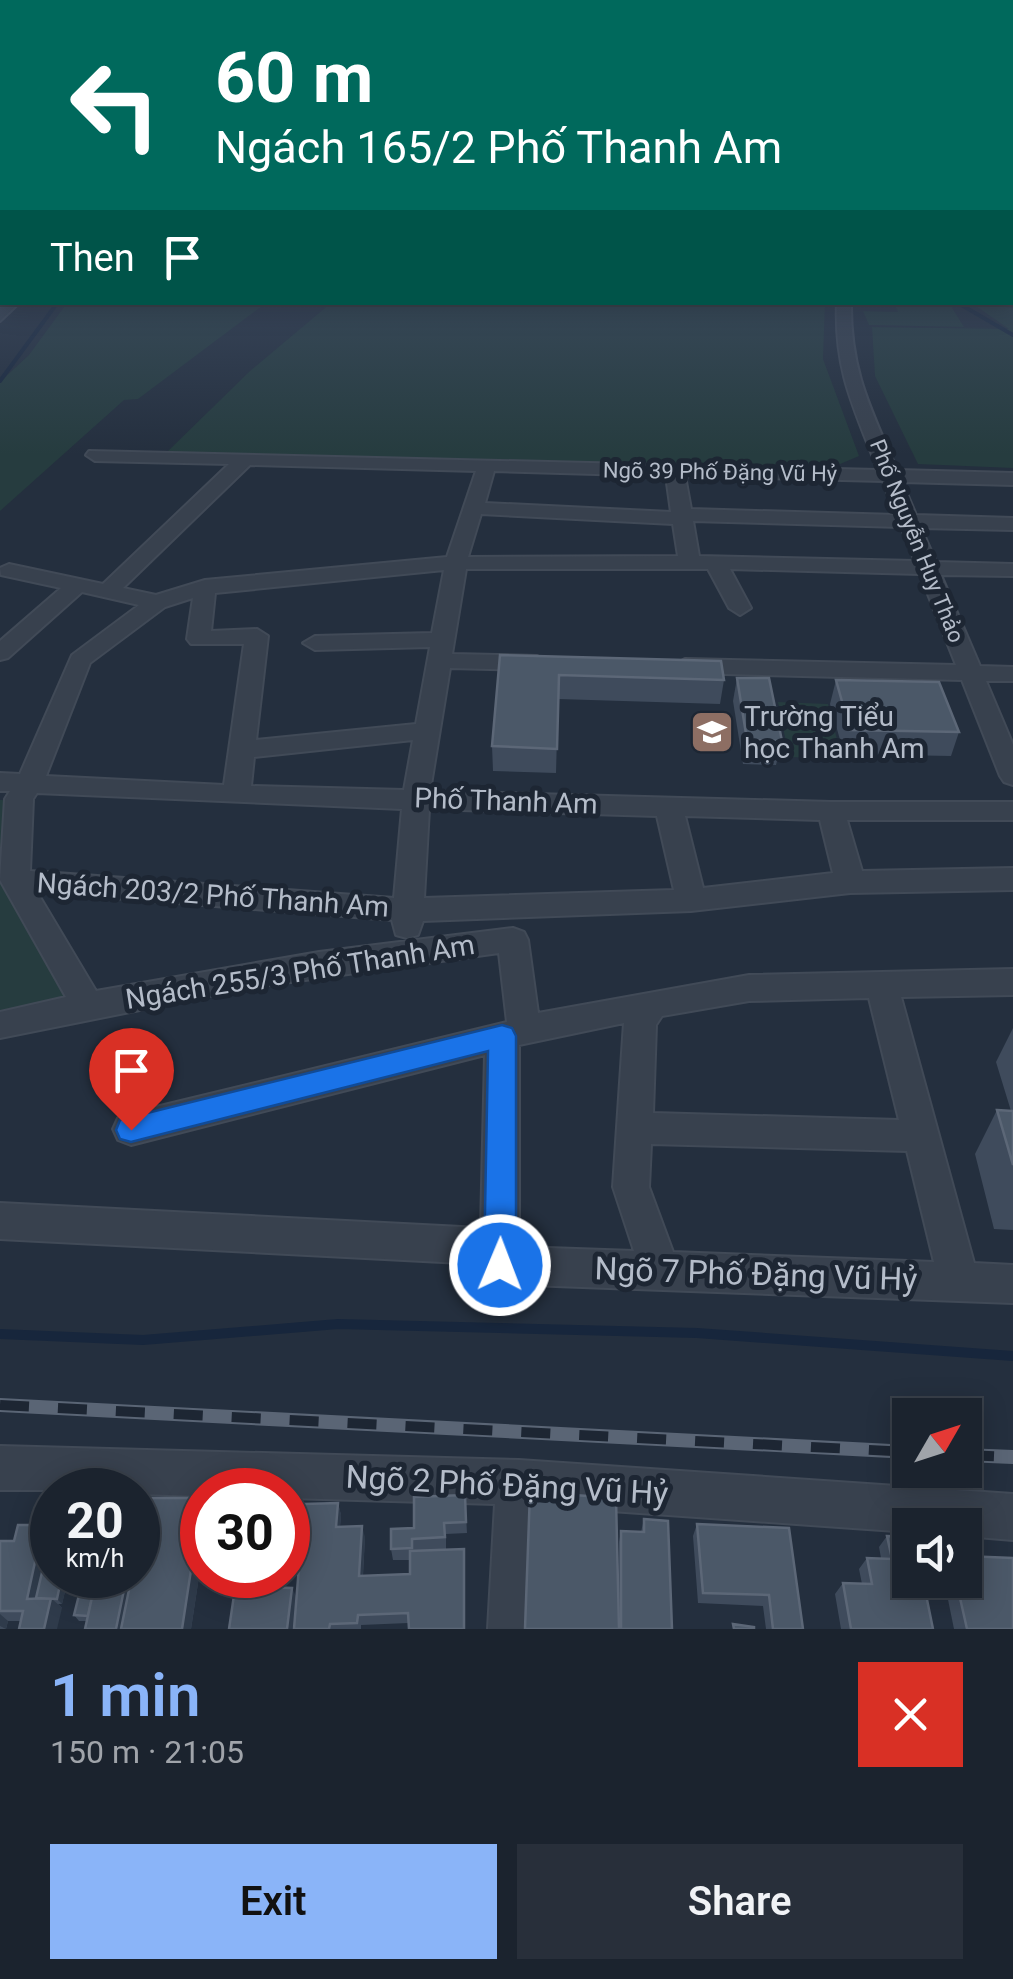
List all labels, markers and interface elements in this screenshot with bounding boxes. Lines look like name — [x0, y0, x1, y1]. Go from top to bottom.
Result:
text: 60 m — [215, 37, 373, 119]
icon: left — [50, 40, 180, 170]
text: Ngách 165/2 Phố Thanh Am — [215, 121, 782, 174]
icon: arrive — [155, 230, 210, 285]
text: Then — [50, 236, 135, 280]
street label: Phố Nguyễn Huy Thảo — [865, 436, 969, 646]
street label: Ngõ 39 Phố Đặng Vũ Hỷ — [603, 457, 838, 487]
place label: Trường Tiểu học Thanh Am — [744, 700, 924, 765]
school or university icon: Trường Tiểu học Thanh Am — [689, 709, 735, 755]
street label: Phố Thanh Am — [414, 781, 598, 821]
street label: Ngách 203/2 Phố Thanh Am — [36, 866, 390, 924]
street label: Ngách 255/3 Phố Thanh Am — [123, 928, 477, 1016]
pin — [89, 1028, 174, 1131]
icon: arrive — [104, 1043, 159, 1098]
position arrow — [448, 1213, 552, 1317]
street label: Ngõ 7 Phố Đặng Vũ Hỷ — [594, 1249, 918, 1299]
north arrow — [892, 1398, 982, 1488]
map controls — [892, 1398, 982, 1598]
street label: Ngõ 2 Phố Đặng Vũ Hỷ — [345, 1458, 669, 1512]
speed limit sign: 30 — [180, 1468, 310, 1598]
text: 20 — [66, 1492, 124, 1550]
button: sound — [892, 1508, 982, 1598]
text: km/h — [66, 1544, 124, 1573]
text: 1 min — [50, 1660, 200, 1731]
button: close — [858, 1662, 963, 1767]
text: 150 m · 21:05 — [50, 1733, 244, 1771]
button: Exit — [50, 1844, 497, 1959]
button: Share — [517, 1844, 963, 1959]

